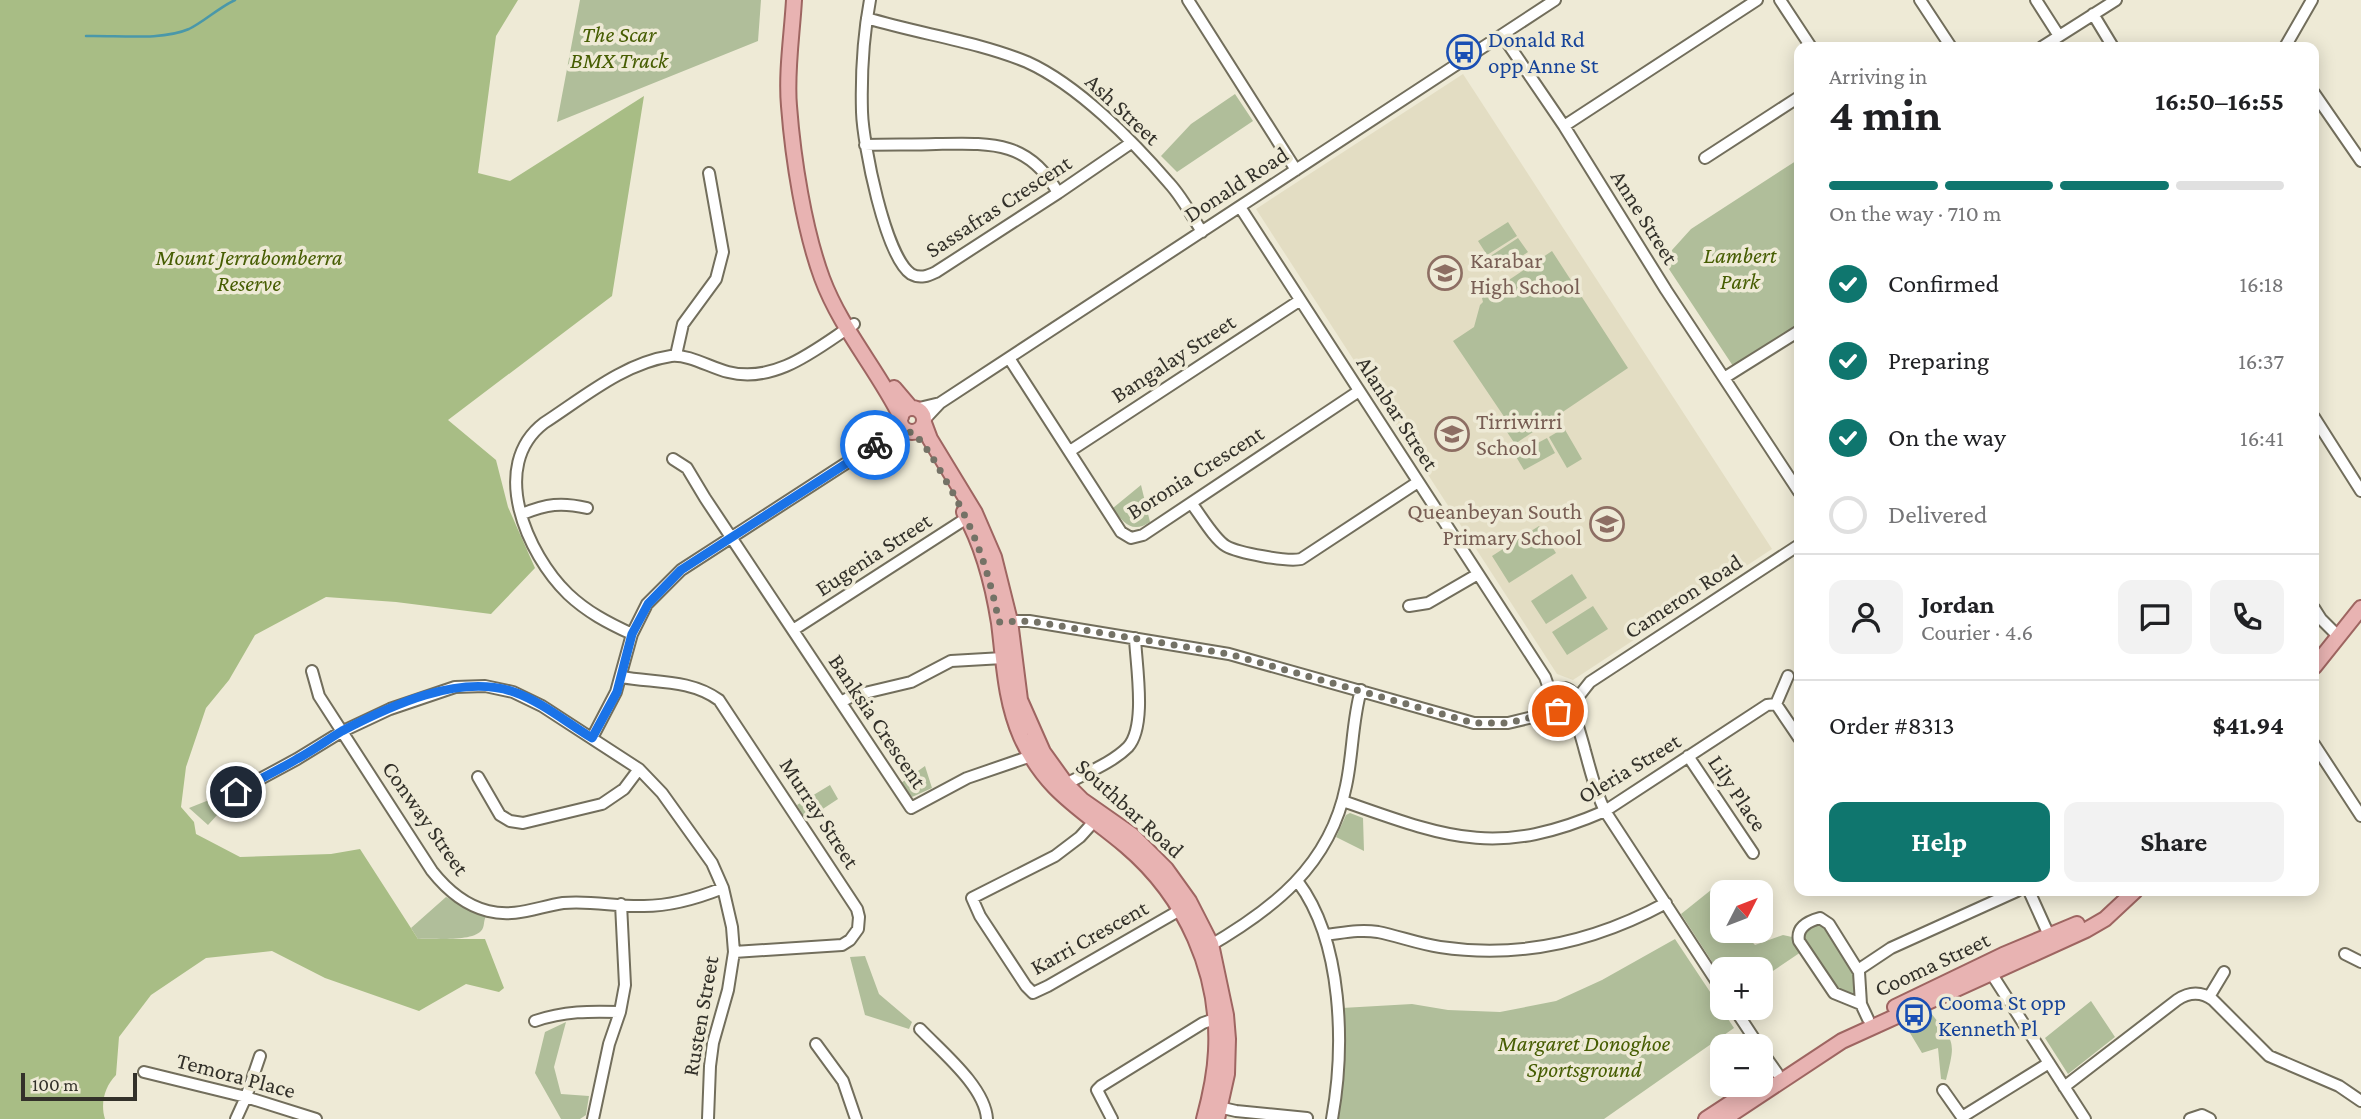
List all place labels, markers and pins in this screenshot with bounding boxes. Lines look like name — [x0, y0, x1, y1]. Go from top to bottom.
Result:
place label: Donald Rd opp Anne St — [1488, 26, 1599, 78]
bus stop icon: Donald Rd opp Anne St — [1445, 33, 1483, 71]
place label: Karabar High School — [1470, 247, 1580, 299]
school or university icon: Karabar High School — [1426, 254, 1464, 292]
place label: Tirriwirri School — [1476, 408, 1562, 460]
school or university icon: Tirriwirri School — [1433, 415, 1471, 453]
place label: Queanbeyan South Primary School — [1407, 498, 1582, 550]
school or university icon: Queanbeyan South Primary School — [1588, 505, 1626, 543]
pin — [1528, 681, 1588, 741]
pin — [206, 762, 266, 822]
place label: Cooma St opp Kenneth Pl — [1938, 989, 2066, 1041]
bus stop icon: Cooma St opp Kenneth Pl — [1895, 996, 1933, 1034]

